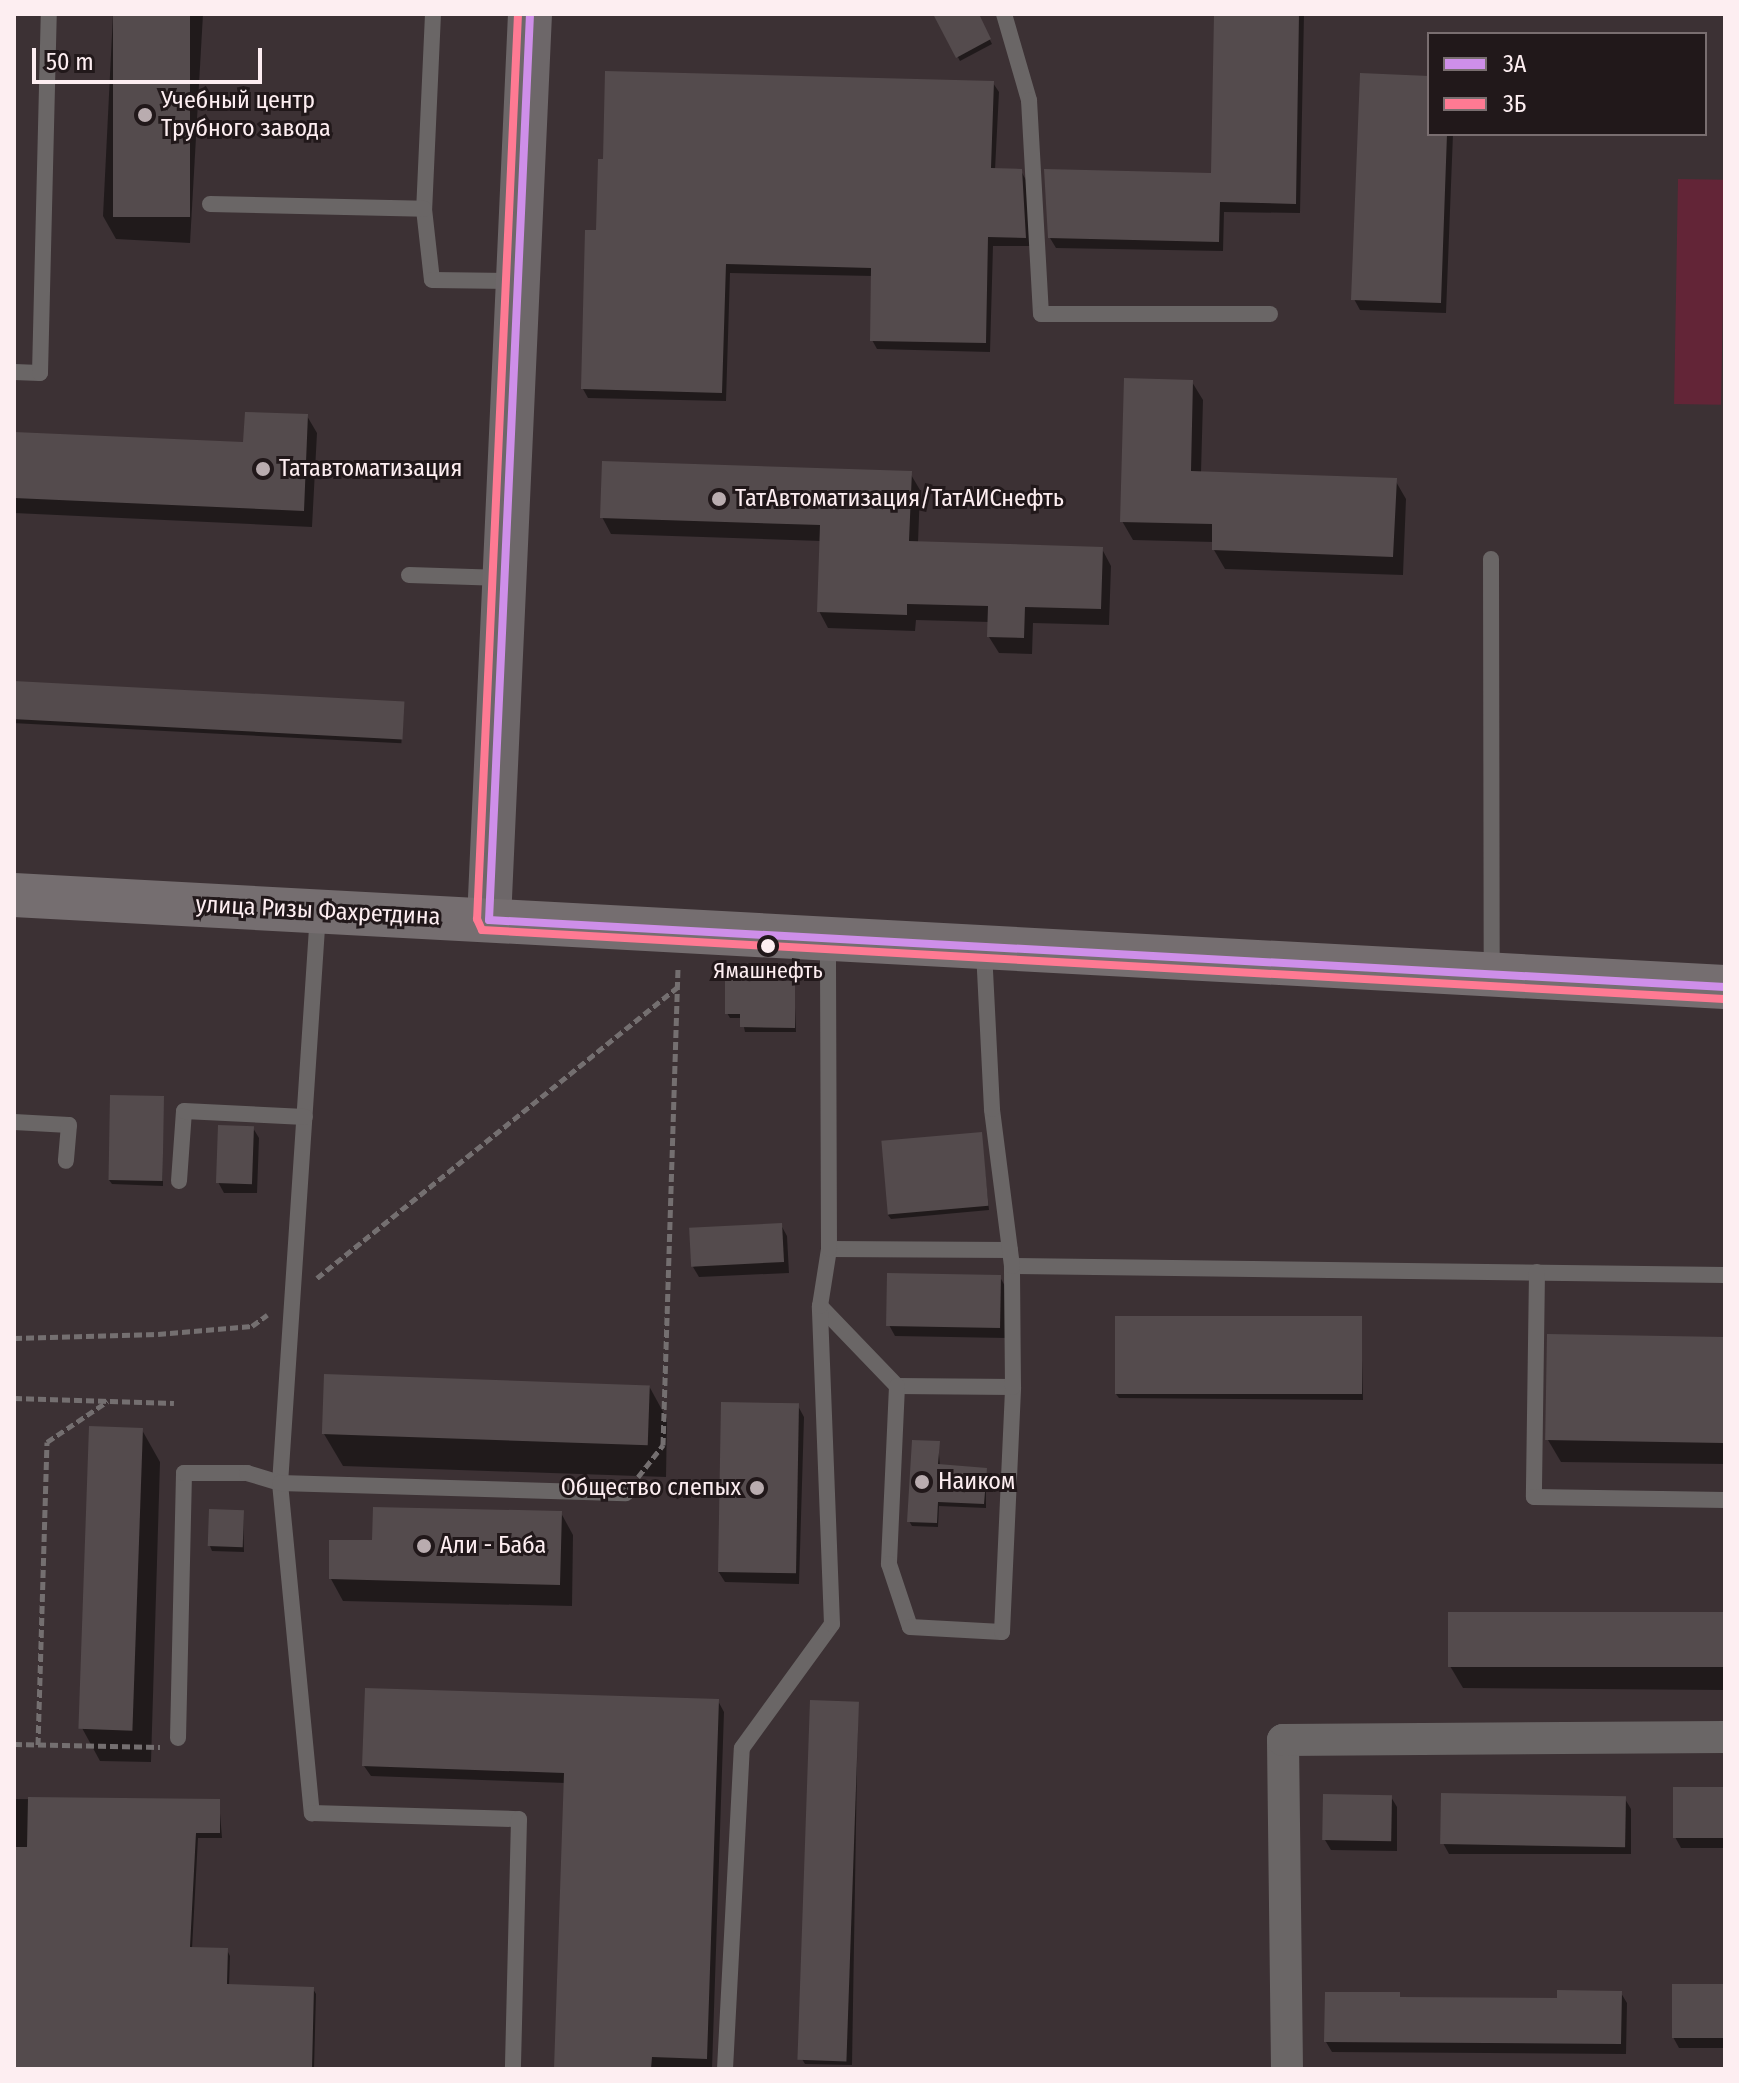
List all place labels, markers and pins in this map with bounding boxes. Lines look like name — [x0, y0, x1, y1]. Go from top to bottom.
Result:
place label: Учебный центр Трубного завода — [161, 87, 331, 143]
marker: Учебный центр Трубного завода — [136, 106, 154, 124]
place label: Татавтоматизация — [279, 455, 462, 483]
marker: Татавтоматизация — [254, 460, 272, 478]
place label: ТатАвтоматизация/ТатАИСнефть — [735, 485, 1064, 513]
marker: ТатАвтоматизация/ТатАИСнефть — [710, 490, 728, 508]
marker: Ямашнефть — [760, 938, 776, 954]
place label: Ямашнефть — [713, 958, 823, 984]
place label: Наиком — [938, 1468, 1015, 1496]
marker: Наиком — [913, 1473, 931, 1491]
place label: Общество слепых — [561, 1474, 741, 1502]
marker: Общество слепых — [748, 1479, 766, 1497]
place label: Али - Баба — [440, 1532, 546, 1560]
marker: Али - Баба — [415, 1537, 433, 1555]

